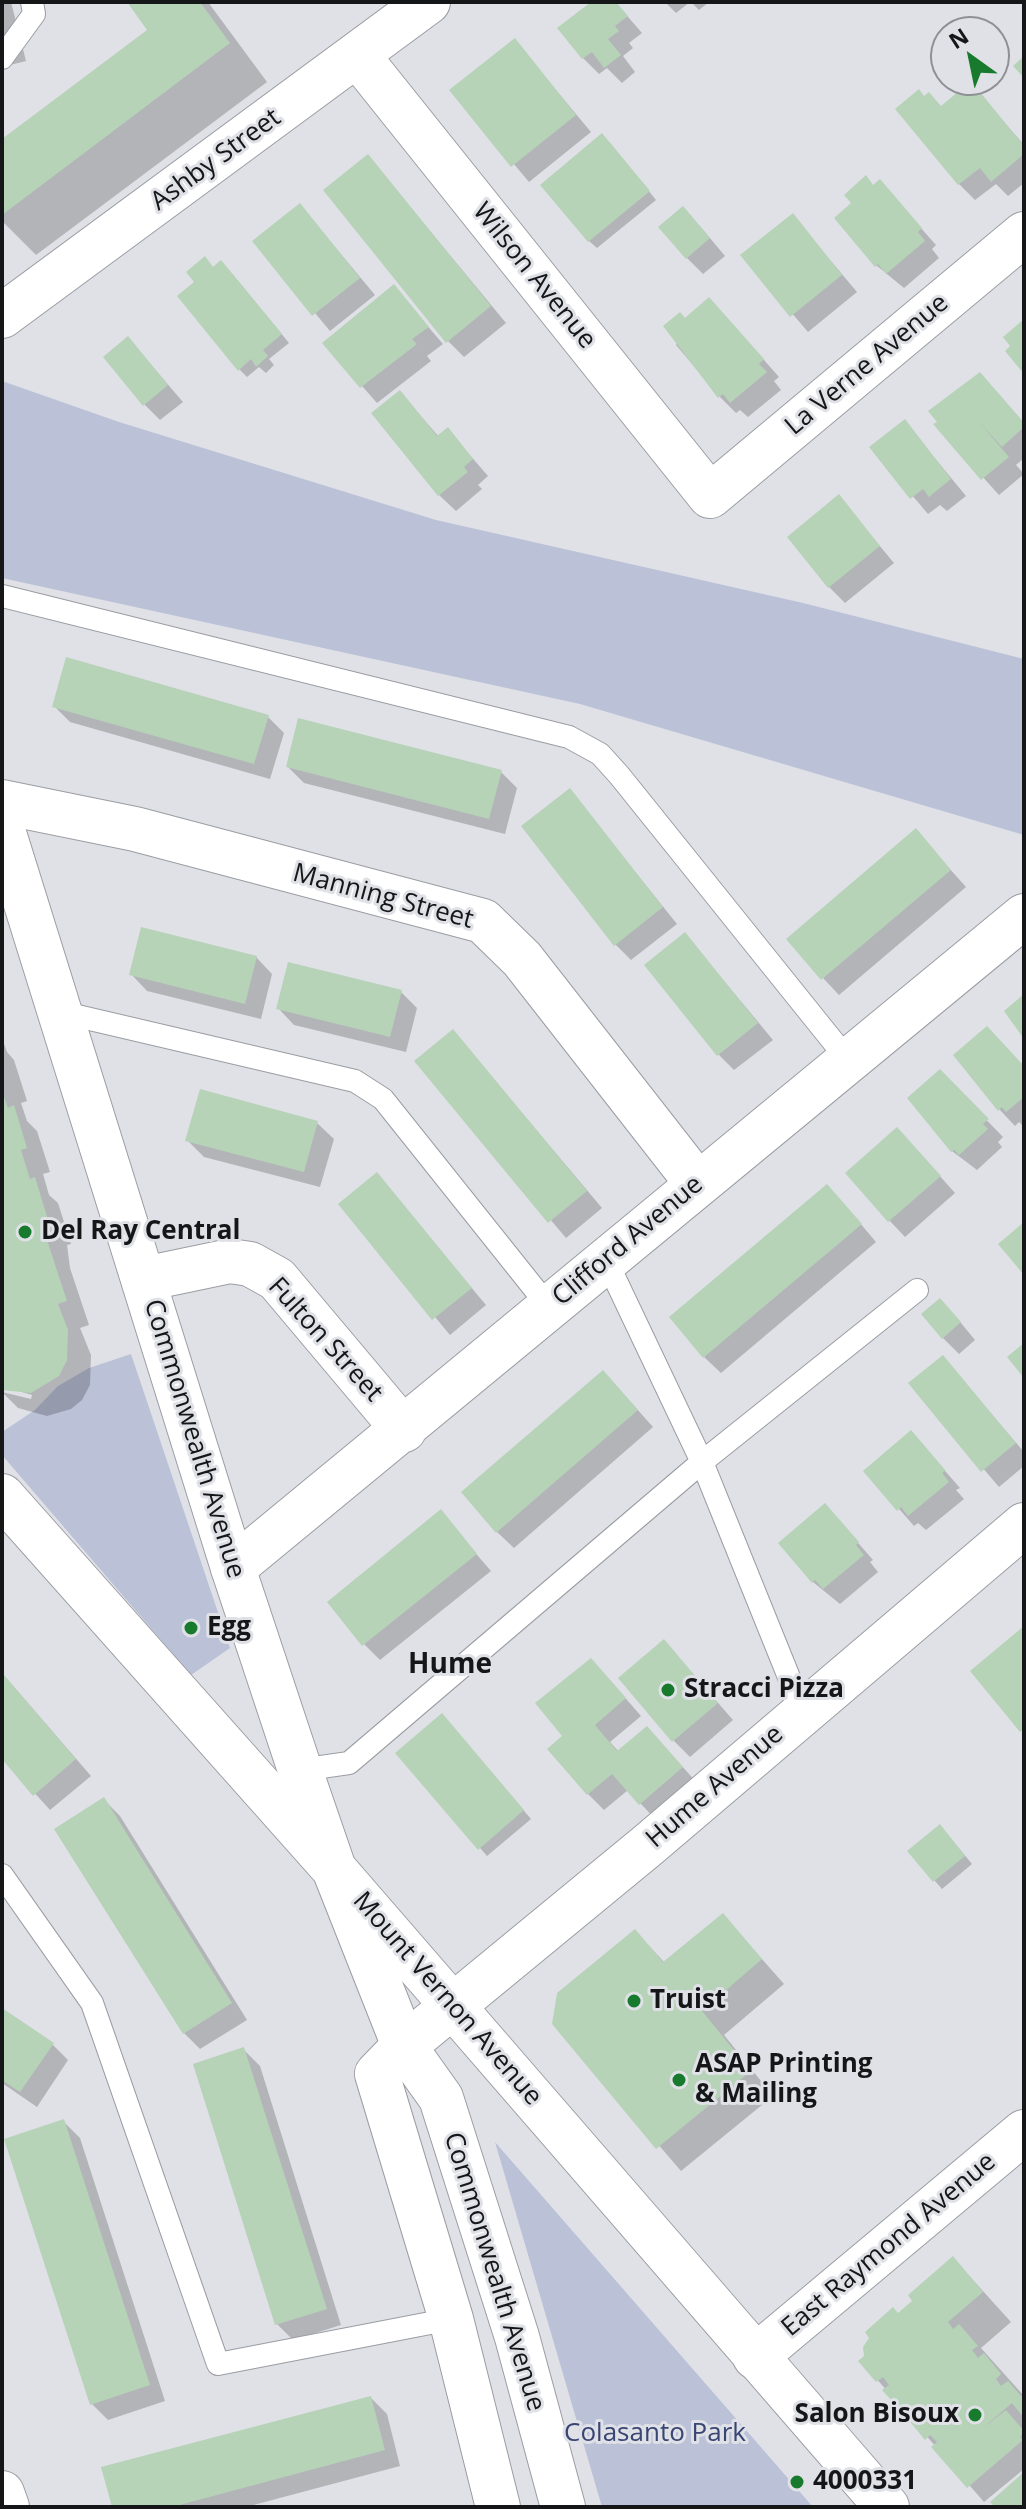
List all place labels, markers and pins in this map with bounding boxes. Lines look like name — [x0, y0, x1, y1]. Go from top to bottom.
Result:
place label: Del Ray Central — [41, 1216, 240, 1248]
marker: Del Ray Central — [16, 1223, 34, 1241]
place label: Egg — [207, 1612, 251, 1644]
marker: Egg — [182, 1619, 200, 1637]
place label: Stracci Pizza — [684, 1674, 844, 1706]
marker: Stracci Pizza — [659, 1681, 677, 1699]
place label: Truist — [650, 1985, 726, 2017]
marker: Truist — [625, 1992, 643, 2010]
place label: ASAP Printing & Mailing — [695, 2049, 872, 2110]
marker: ASAP Printing & Mailing — [670, 2071, 688, 2089]
place label: Salon Bisoux — [795, 2399, 959, 2431]
marker: Salon Bisoux — [966, 2406, 984, 2424]
place label: 4000331 — [813, 2466, 917, 2498]
marker: 4000331 — [788, 2473, 806, 2491]

